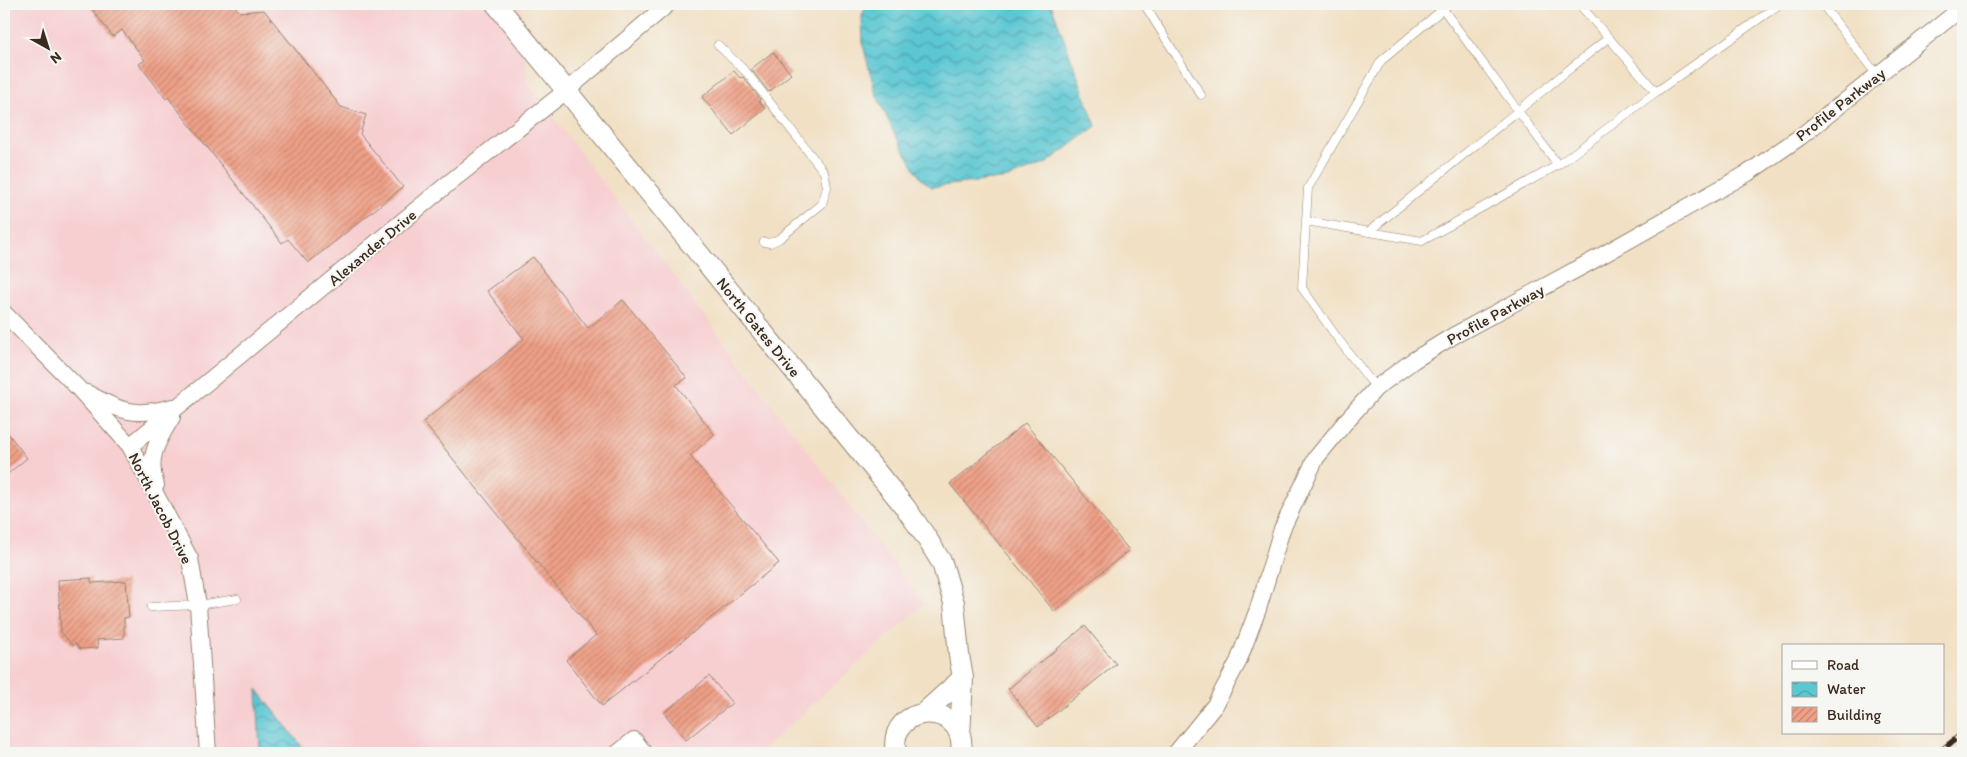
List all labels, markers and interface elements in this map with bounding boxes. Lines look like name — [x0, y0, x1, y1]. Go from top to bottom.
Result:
north arrow — [22, 22, 72, 72]
text: N — [47, 48, 65, 67]
street label: Profile Parkway — [1792, 63, 1889, 145]
street label: Alexander Drive — [324, 205, 420, 290]
street label: North Gates Drive — [713, 274, 805, 381]
street label: Profile Parkway — [1443, 280, 1548, 349]
street label: North Jacob Drive — [124, 449, 197, 567]
legend — [1782, 644, 1944, 734]
text: Road — [1827, 656, 1860, 674]
text: Water — [1827, 680, 1866, 698]
text: Building — [1827, 706, 1881, 724]

